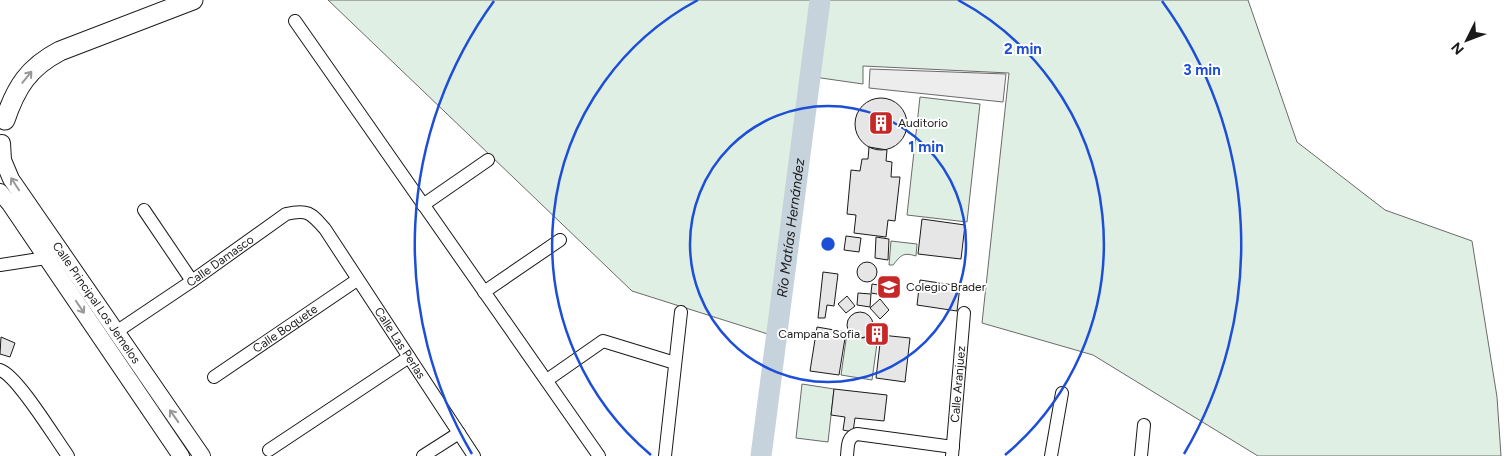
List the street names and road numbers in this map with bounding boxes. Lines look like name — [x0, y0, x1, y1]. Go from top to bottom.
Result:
street label: Calle Damasco — [184, 232, 256, 290]
street label: Calle Principal Los Jemelos — [50, 239, 143, 367]
street label: Calle Boquete — [250, 302, 321, 356]
street label: Calle Las Perlas — [371, 305, 429, 382]
street label: Calle Aranjuez — [948, 345, 968, 423]

